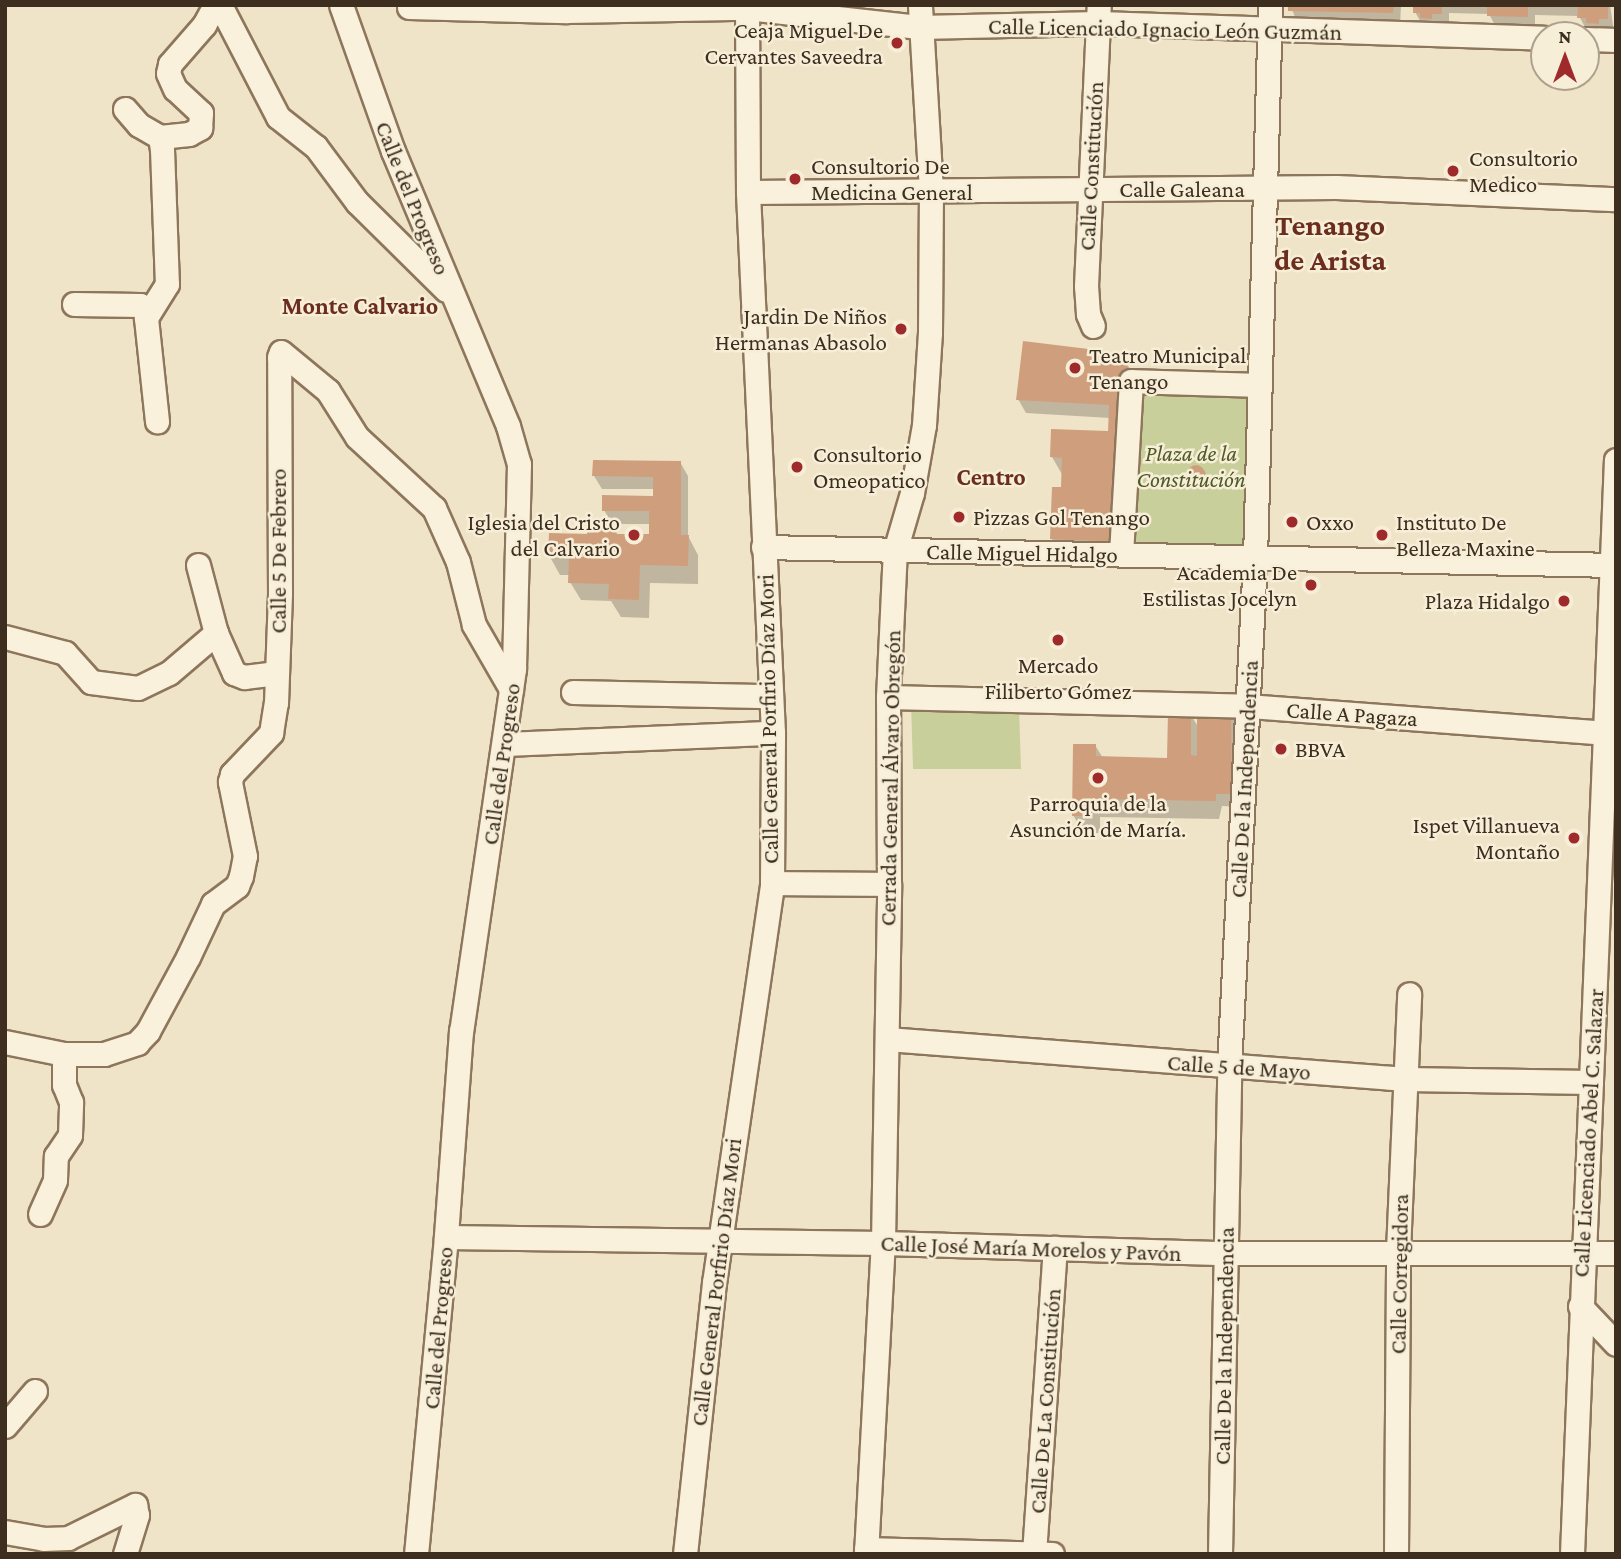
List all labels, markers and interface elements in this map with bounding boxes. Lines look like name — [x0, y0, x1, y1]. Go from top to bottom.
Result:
street label: Calle Licenciado Ignacio León Guzmán — [988, 12, 1342, 46]
place label: Ceaja Miguel De Cervantes Saveedra — [704, 16, 883, 70]
north arrow — [1530, 21, 1600, 91]
text: N — [1559, 26, 1571, 47]
marker: Ceaja Miguel De Cervantes Saveedra — [889, 35, 905, 51]
street label: Calle Constitución — [1073, 81, 1109, 251]
street label: Calle del Progreso — [370, 117, 456, 279]
place label: Consultorio Medico — [1469, 144, 1578, 198]
place label: Consultorio De Medicina General — [811, 152, 973, 206]
marker: Consultorio Medico — [1443, 161, 1463, 181]
marker: Consultorio De Medicina General — [785, 169, 805, 189]
street label: Calle Galeana — [1119, 175, 1245, 203]
district label: Tenango de Arista — [1274, 207, 1386, 278]
district label: Monte Calvario — [282, 292, 438, 320]
place label: Jardin De Niños Hermanas Abasolo — [715, 302, 887, 356]
marker: Jardin De Niños Hermanas Abasolo — [893, 321, 909, 337]
place label: Teatro Municipal Tenango — [1089, 341, 1246, 395]
marker: Teatro Municipal Tenango — [1067, 360, 1083, 376]
park label: Plaza de la Constitución — [1136, 439, 1246, 493]
place label: Consultorio Omeopatico — [813, 440, 926, 494]
marker: Consultorio Omeopatico — [787, 457, 807, 477]
district label: Centro — [956, 463, 1026, 491]
street label: Calle 5 De Febrero — [264, 468, 292, 634]
place label: Pizzas Gol Tenango — [973, 503, 1150, 531]
place label: Iglesia del Cristo del Calvario — [468, 508, 620, 562]
place label: Oxxo — [1306, 508, 1354, 536]
place label: Instituto De Belleza Maxine — [1396, 508, 1535, 562]
marker: Pizzas Gol Tenango — [951, 509, 967, 525]
marker: Oxxo — [1284, 514, 1300, 530]
marker: Iglesia del Cristo del Calvario — [626, 527, 642, 543]
marker: Instituto De Belleza Maxine — [1374, 527, 1390, 543]
street label: Calle Miguel Hidalgo — [926, 538, 1118, 568]
place label: Academia De Estilistas Jocelyn — [1142, 558, 1297, 612]
street label: Calle General Porfirio Díaz Mori — [752, 574, 784, 864]
marker: Academia De Estilistas Jocelyn — [1303, 577, 1319, 593]
place label: Plaza Hidalgo — [1425, 587, 1550, 615]
marker: Plaza Hidalgo — [1556, 593, 1572, 609]
street label: Cerrada General Álvaro Obregón — [874, 630, 906, 926]
marker: Mercado Filiberto Gómez — [1050, 632, 1066, 648]
place label: Mercado Filiberto Gómez — [985, 651, 1131, 705]
street label: Calle De la Independencia — [1224, 659, 1264, 899]
street label: Calle del Progreso — [476, 681, 526, 847]
street label: Calle A Pagaza — [1285, 696, 1419, 732]
place label: BBVA — [1295, 735, 1345, 763]
marker: BBVA — [1273, 741, 1289, 757]
marker: Parroquia de la Asunción de María. — [1090, 770, 1106, 786]
place label: Parroquia de la Asunción de María. — [1010, 789, 1186, 843]
place label: Ispet Villanueva Montaño — [1413, 811, 1560, 865]
marker: Ispet Villanueva Montaño — [1566, 830, 1582, 846]
street label: Calle Licenciado Abel C. Salazar — [1567, 988, 1609, 1278]
street label: Calle 5 de Mayo — [1166, 1048, 1312, 1086]
street label: Calle General Porfirio Díaz Mori — [685, 1136, 747, 1428]
street label: Calle Corregidora — [1384, 1194, 1414, 1354]
street label: Calle De la Independencia — [1208, 1227, 1240, 1465]
street label: Calle José María Morelos y Pavón — [880, 1229, 1182, 1267]
street label: Calle del Progreso — [417, 1246, 459, 1410]
street label: Calle De La Constitución — [1023, 1287, 1067, 1515]

